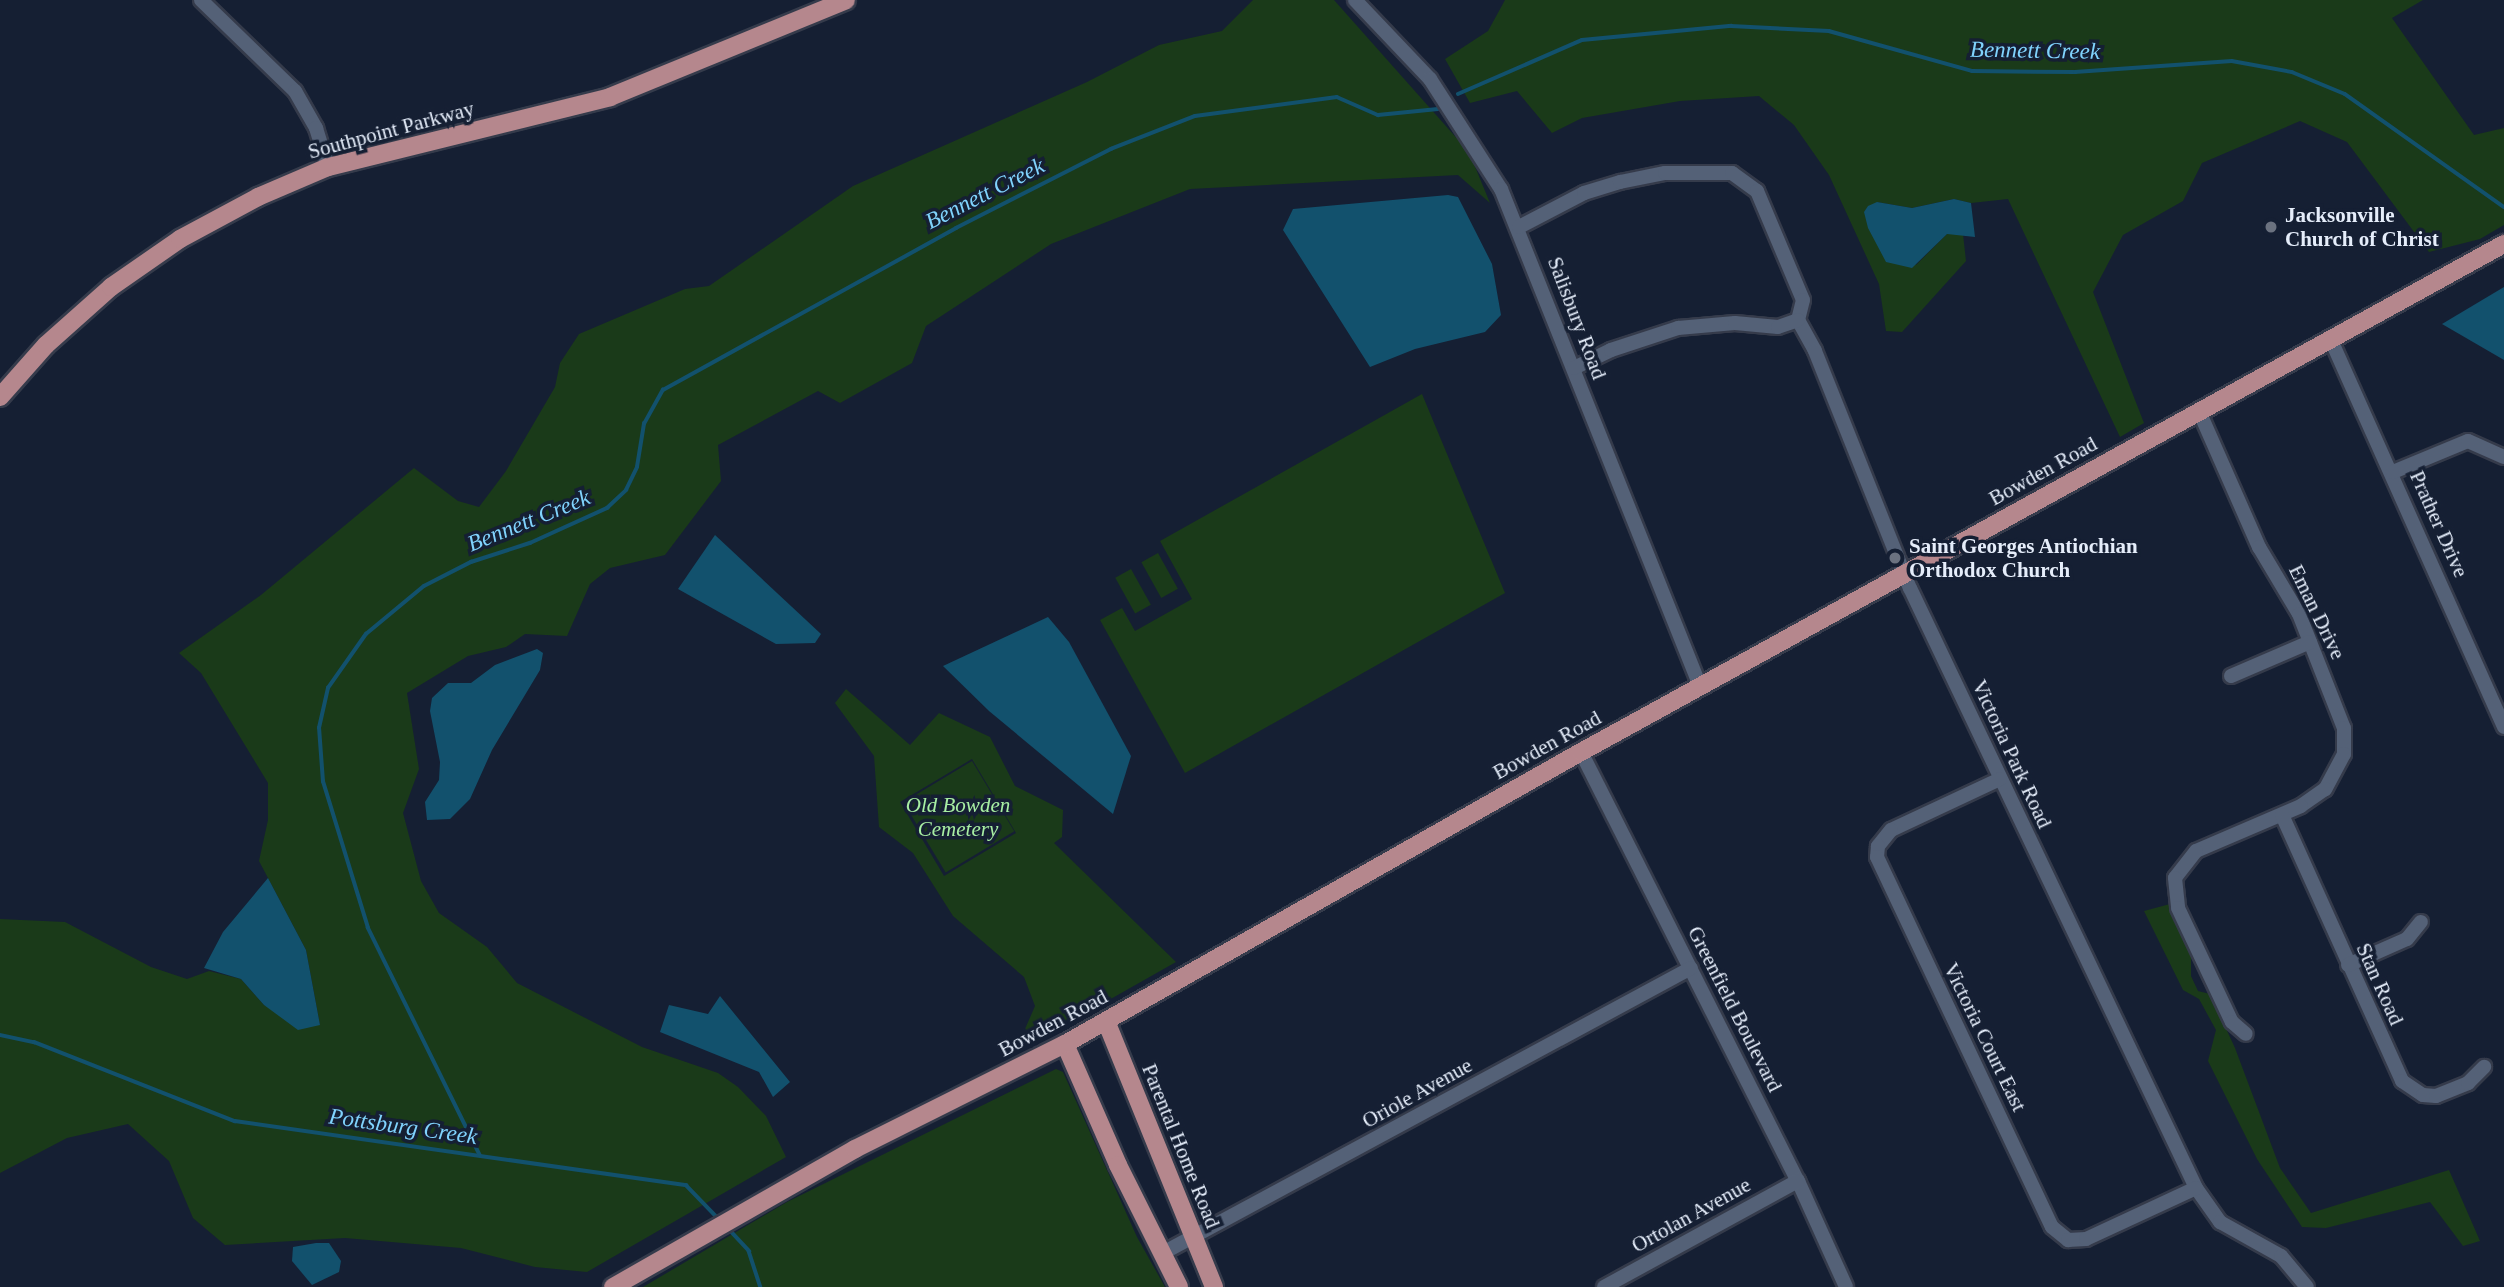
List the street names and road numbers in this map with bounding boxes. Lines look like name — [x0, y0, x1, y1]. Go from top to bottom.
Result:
street label: Southpoint Parkway — [305, 96, 477, 164]
street label: Salisbury Road — [1542, 253, 1612, 383]
street label: Bowden Road — [1985, 431, 2101, 511]
street label: Prather Drive — [2404, 467, 2474, 581]
street label: Eman Drive — [2283, 561, 2351, 663]
street label: Victoria Park Road — [1967, 676, 2057, 832]
street label: Bowden Road — [1489, 705, 1605, 785]
street label: Greenfield Boulevard — [1682, 922, 1788, 1096]
street label: Stan Road — [2351, 939, 2409, 1029]
street label: Victoria Court East — [1938, 959, 2032, 1115]
street label: Bowden Road — [994, 984, 1112, 1062]
street label: Oriole Avenue — [1357, 1052, 1477, 1134]
street label: Parental Home Road — [1137, 1060, 1225, 1232]
street label: Ortolan Avenue — [1627, 1172, 1755, 1258]

